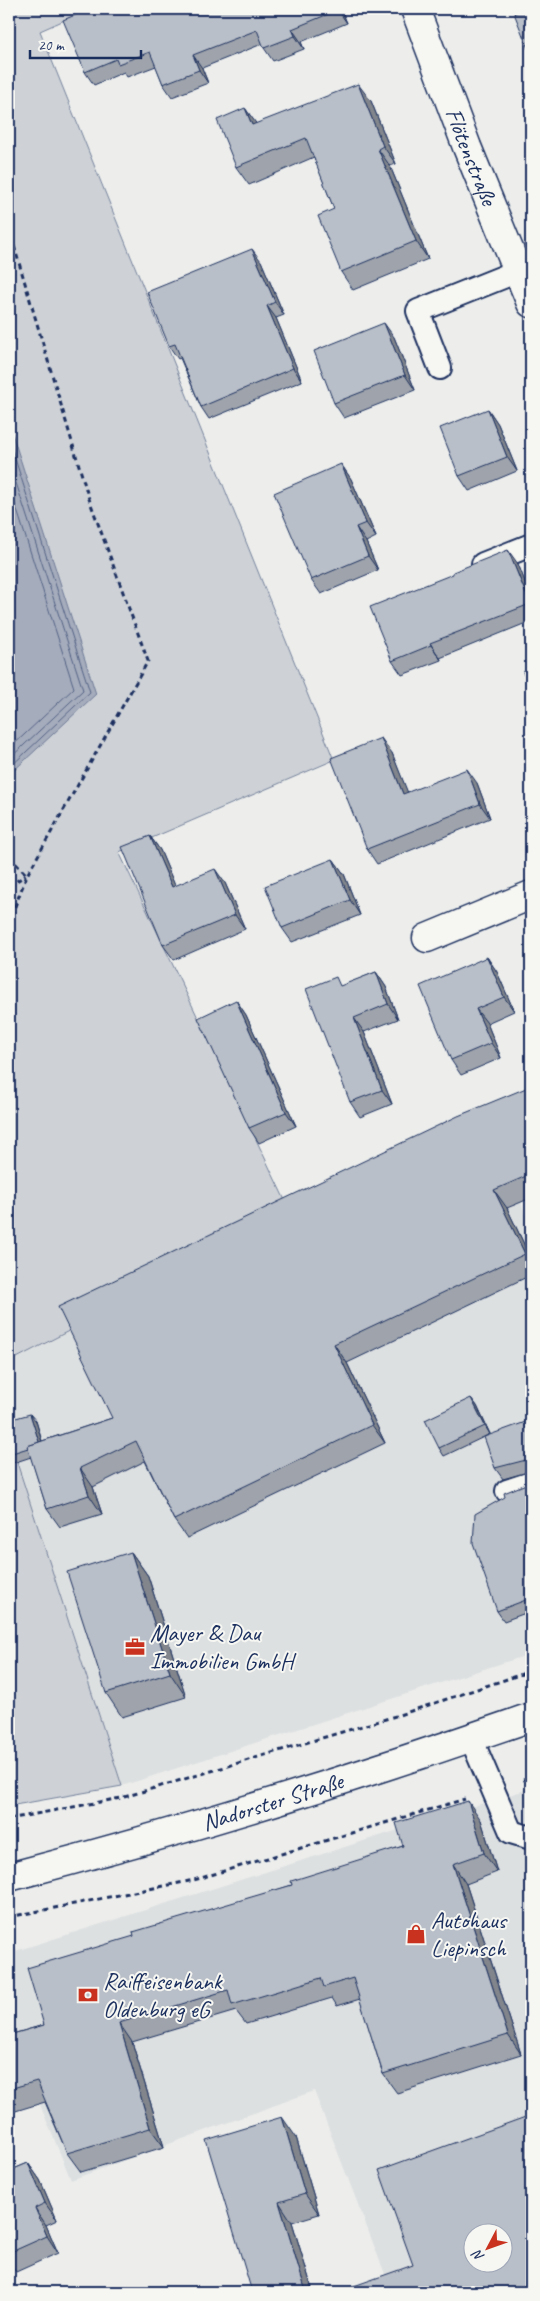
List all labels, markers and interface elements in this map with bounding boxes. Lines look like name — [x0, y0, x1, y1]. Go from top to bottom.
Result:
scale bar — [30, 28, 141, 60]
text: 20 m — [38, 36, 65, 55]
street label: Flötenstraße — [439, 104, 505, 212]
place label: Mayer & Dau Immobilien GmbH — [150, 1618, 297, 1676]
office icon: Mayer & Dau Immobilien GmbH — [124, 1636, 146, 1658]
street label: Nadorster Straße — [198, 1765, 349, 1837]
place label: Autohaus Liepinsch — [431, 1905, 508, 1963]
shop icon: Autohaus Liepinsch — [405, 1923, 427, 1945]
place label: Raiffeisenbank Oldenburg eG — [103, 1966, 224, 2024]
bank icon: Raiffeisenbank Oldenburg eG — [77, 1984, 99, 2006]
north arrow — [462, 2224, 512, 2274]
text: N — [468, 2246, 488, 2265]

